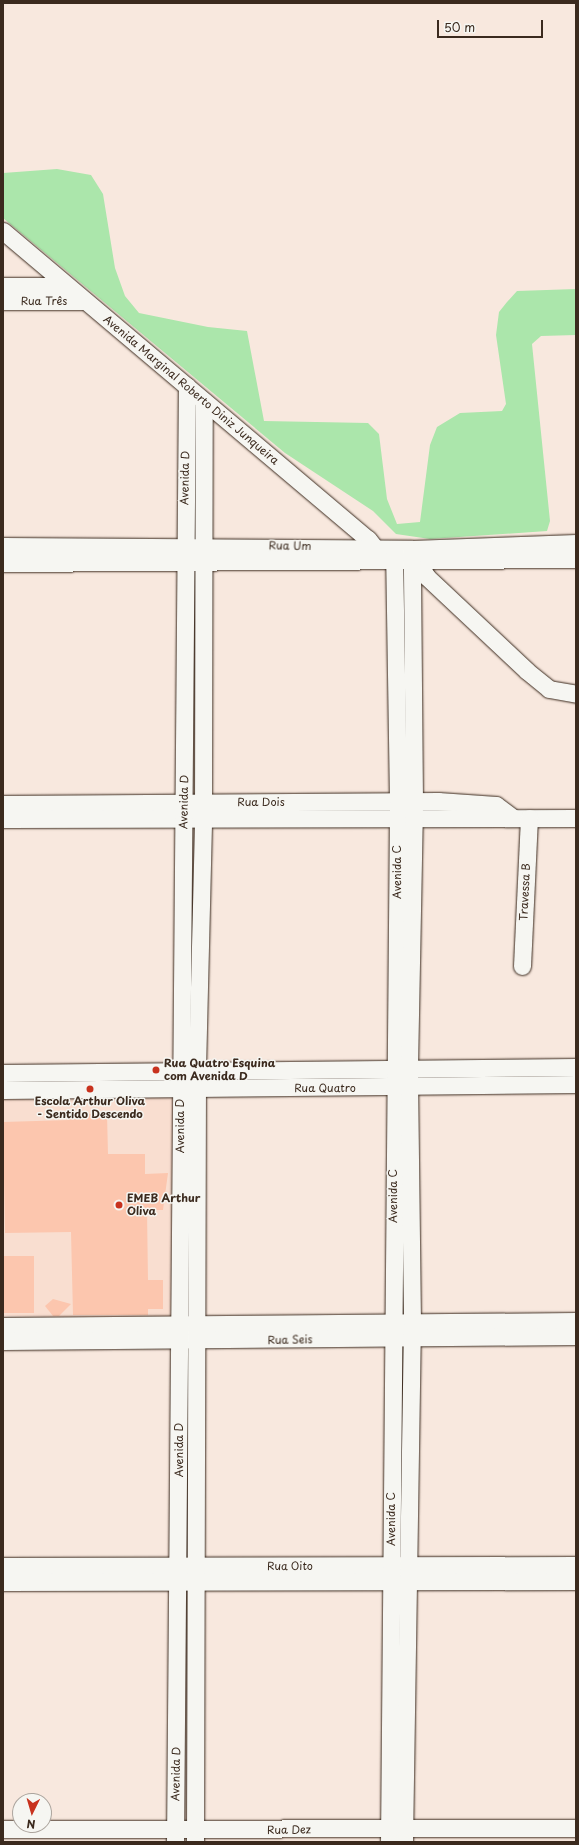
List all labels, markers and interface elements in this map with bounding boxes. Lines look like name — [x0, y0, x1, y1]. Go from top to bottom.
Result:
scale bar — [439, 12, 545, 38]
text: 50 m — [444, 18, 475, 36]
street label: Rua Três — [21, 294, 67, 308]
street label: Avenida Marginal Roberto Diniz Junqueira — [101, 313, 281, 467]
street label: Avenida D — [178, 451, 192, 505]
street label: Rua Um — [268, 539, 312, 553]
street label: Avenida D — [177, 775, 191, 829]
street label: Rua Dois — [237, 795, 285, 809]
street label: Avenida C — [390, 845, 404, 899]
street label: Travessa B — [517, 863, 533, 921]
place label: Rua Quatro Esquina com Avenida D — [164, 1057, 276, 1083]
marker: Rua Quatro Esquina com Avenida D — [151, 1065, 161, 1075]
street label: Rua Quatro — [294, 1081, 356, 1095]
marker: Escola Arthur Oliva - Sentido Descendo — [85, 1084, 95, 1094]
place label: Escola Arthur Oliva - Sentido Descendo — [35, 1095, 145, 1121]
street label: Avenida D — [173, 1099, 187, 1153]
street label: Avenida C — [386, 1169, 400, 1223]
place label: EMEB Arthur Oliva — [127, 1192, 201, 1218]
marker: EMEB Arthur Oliva — [114, 1200, 124, 1210]
street label: Rua Seis — [267, 1333, 313, 1347]
street label: Avenida D — [172, 1423, 186, 1477]
street label: Avenida C — [384, 1492, 398, 1546]
street label: Rua Oito — [267, 1559, 313, 1573]
street label: Avenida D — [169, 1747, 183, 1801]
north arrow — [12, 1793, 52, 1833]
text: N — [26, 1816, 36, 1833]
street label: Rua Dez — [267, 1823, 311, 1837]

